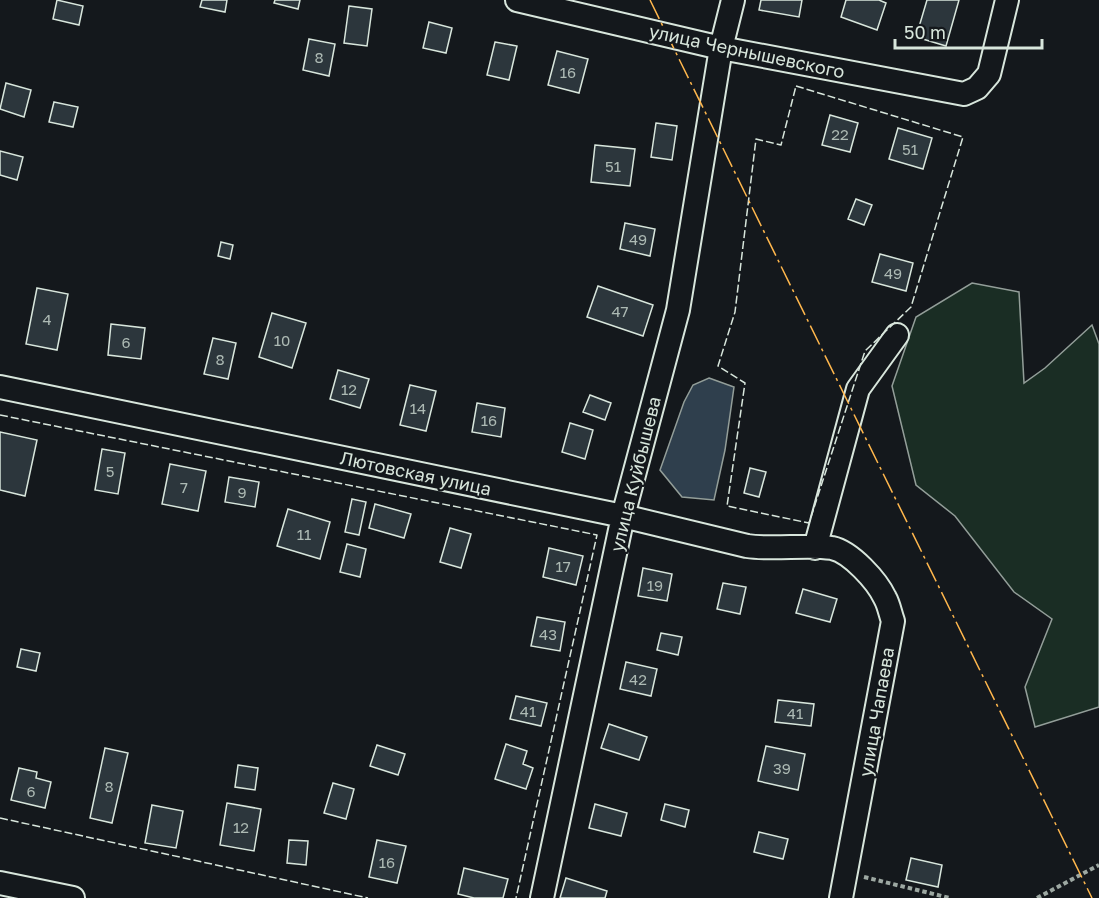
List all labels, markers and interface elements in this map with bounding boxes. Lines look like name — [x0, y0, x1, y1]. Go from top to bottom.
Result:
scale bar — [895, 12, 1042, 50]
street label: улица Чернышевского — [647, 19, 847, 83]
text: 50 m — [904, 21, 946, 43]
house number: 8 — [314, 48, 324, 66]
house number: 16 — [560, 63, 576, 81]
house number: 22 — [831, 125, 849, 143]
house number: 51 — [902, 140, 918, 158]
house number: 51 — [605, 157, 621, 175]
house number: 49 — [629, 230, 647, 248]
house number: 49 — [884, 264, 902, 282]
house number: 47 — [611, 302, 629, 320]
house number: 4 — [42, 310, 52, 328]
house number: 10 — [274, 331, 290, 349]
house number: 6 — [121, 333, 131, 351]
house number: 8 — [215, 350, 225, 368]
house number: 12 — [341, 380, 357, 398]
street label: улица Куйбышева — [605, 394, 665, 554]
house number: 14 — [410, 399, 426, 417]
house number: 16 — [481, 411, 497, 429]
street label: Лютовская улица — [338, 446, 494, 500]
house number: 5 — [106, 462, 114, 480]
house number: 7 — [180, 478, 188, 496]
house number: 9 — [237, 483, 247, 501]
house number: 11 — [297, 525, 311, 543]
house number: 17 — [555, 557, 571, 575]
house number: 19 — [647, 576, 663, 594]
house number: 43 — [539, 625, 557, 643]
street label: улица Чапаева — [854, 645, 898, 779]
house number: 42 — [629, 670, 647, 688]
house number: 41 — [520, 702, 536, 720]
house number: 41 — [787, 704, 803, 722]
house number: 39 — [773, 759, 791, 777]
house number: 8 — [104, 777, 114, 795]
house number: 6 — [26, 782, 36, 800]
house number: 12 — [233, 818, 249, 836]
house number: 16 — [379, 853, 395, 871]

